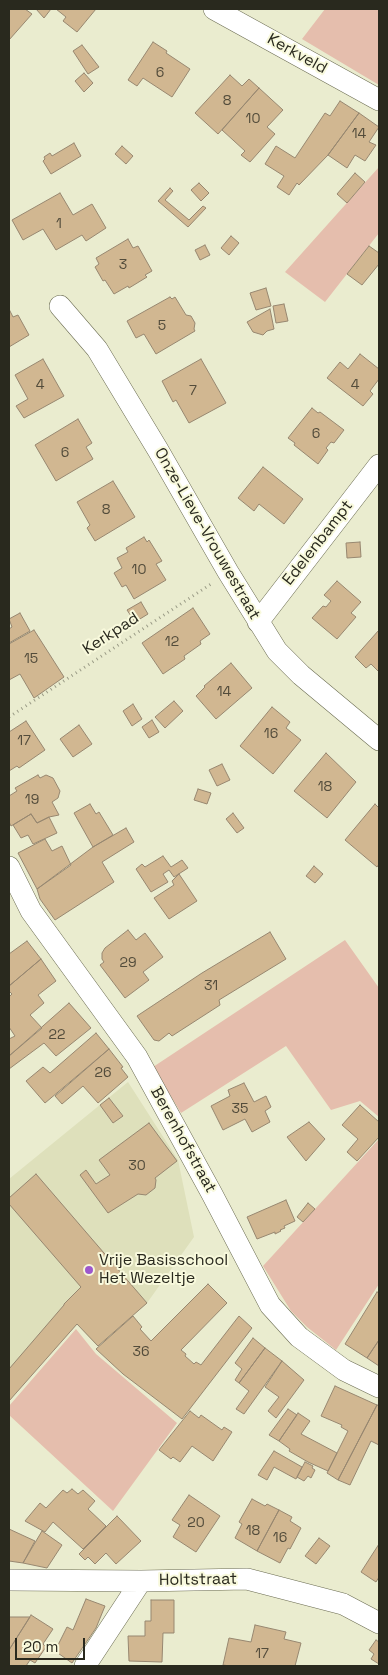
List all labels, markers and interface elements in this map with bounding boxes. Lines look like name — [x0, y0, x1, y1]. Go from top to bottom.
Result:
street label: Kerkveld — [264, 30, 330, 78]
house number: 6 — [156, 65, 164, 81]
house number: 8 — [223, 93, 231, 109]
house number: 10 — [246, 111, 260, 127]
house number: 14 — [352, 126, 366, 142]
house number: 1 — [56, 216, 62, 232]
house number: 3 — [119, 257, 127, 273]
house number: 5 — [158, 318, 166, 334]
house number: 4 — [36, 377, 44, 393]
house number: 4 — [351, 377, 359, 393]
house number: 7 — [189, 383, 197, 399]
house number: 6 — [312, 426, 320, 442]
house number: 6 — [61, 445, 69, 461]
street label: Onze-Lieve-Vrouwestraat — [150, 445, 264, 623]
street label: Edelenbampt — [279, 497, 357, 589]
house number: 8 — [102, 502, 110, 518]
house number: 10 — [132, 562, 146, 578]
street label: Kerkpad — [79, 609, 143, 659]
house number: 12 — [165, 634, 179, 650]
house number: 15 — [24, 651, 38, 667]
house number: 14 — [217, 684, 231, 700]
house number: 16 — [264, 726, 278, 742]
house number: 17 — [17, 733, 31, 749]
house number: 18 — [318, 779, 332, 795]
house number: 19 — [25, 792, 39, 808]
house number: 29 — [120, 955, 136, 971]
house number: 31 — [204, 978, 218, 994]
house number: 22 — [49, 1027, 65, 1043]
house number: 26 — [94, 1065, 112, 1081]
street label: Berenhofstraat — [146, 1084, 220, 1196]
house number: 35 — [232, 1101, 248, 1117]
house number: 30 — [128, 1158, 146, 1174]
place label: Vrije Basisschool Het Wezeltje — [99, 1251, 228, 1289]
marker: Vrije Basisschool Het Wezeltje — [83, 1264, 95, 1276]
house number: 36 — [132, 1344, 150, 1360]
house number: 20 — [187, 1515, 205, 1531]
house number: 18 — [246, 1523, 260, 1539]
house number: 16 — [273, 1530, 287, 1546]
street label: Holtstraat — [159, 1570, 237, 1590]
scale bar — [18, 1628, 88, 1660]
text: 20 m — [23, 1637, 58, 1656]
house number: 17 — [255, 1646, 269, 1662]

